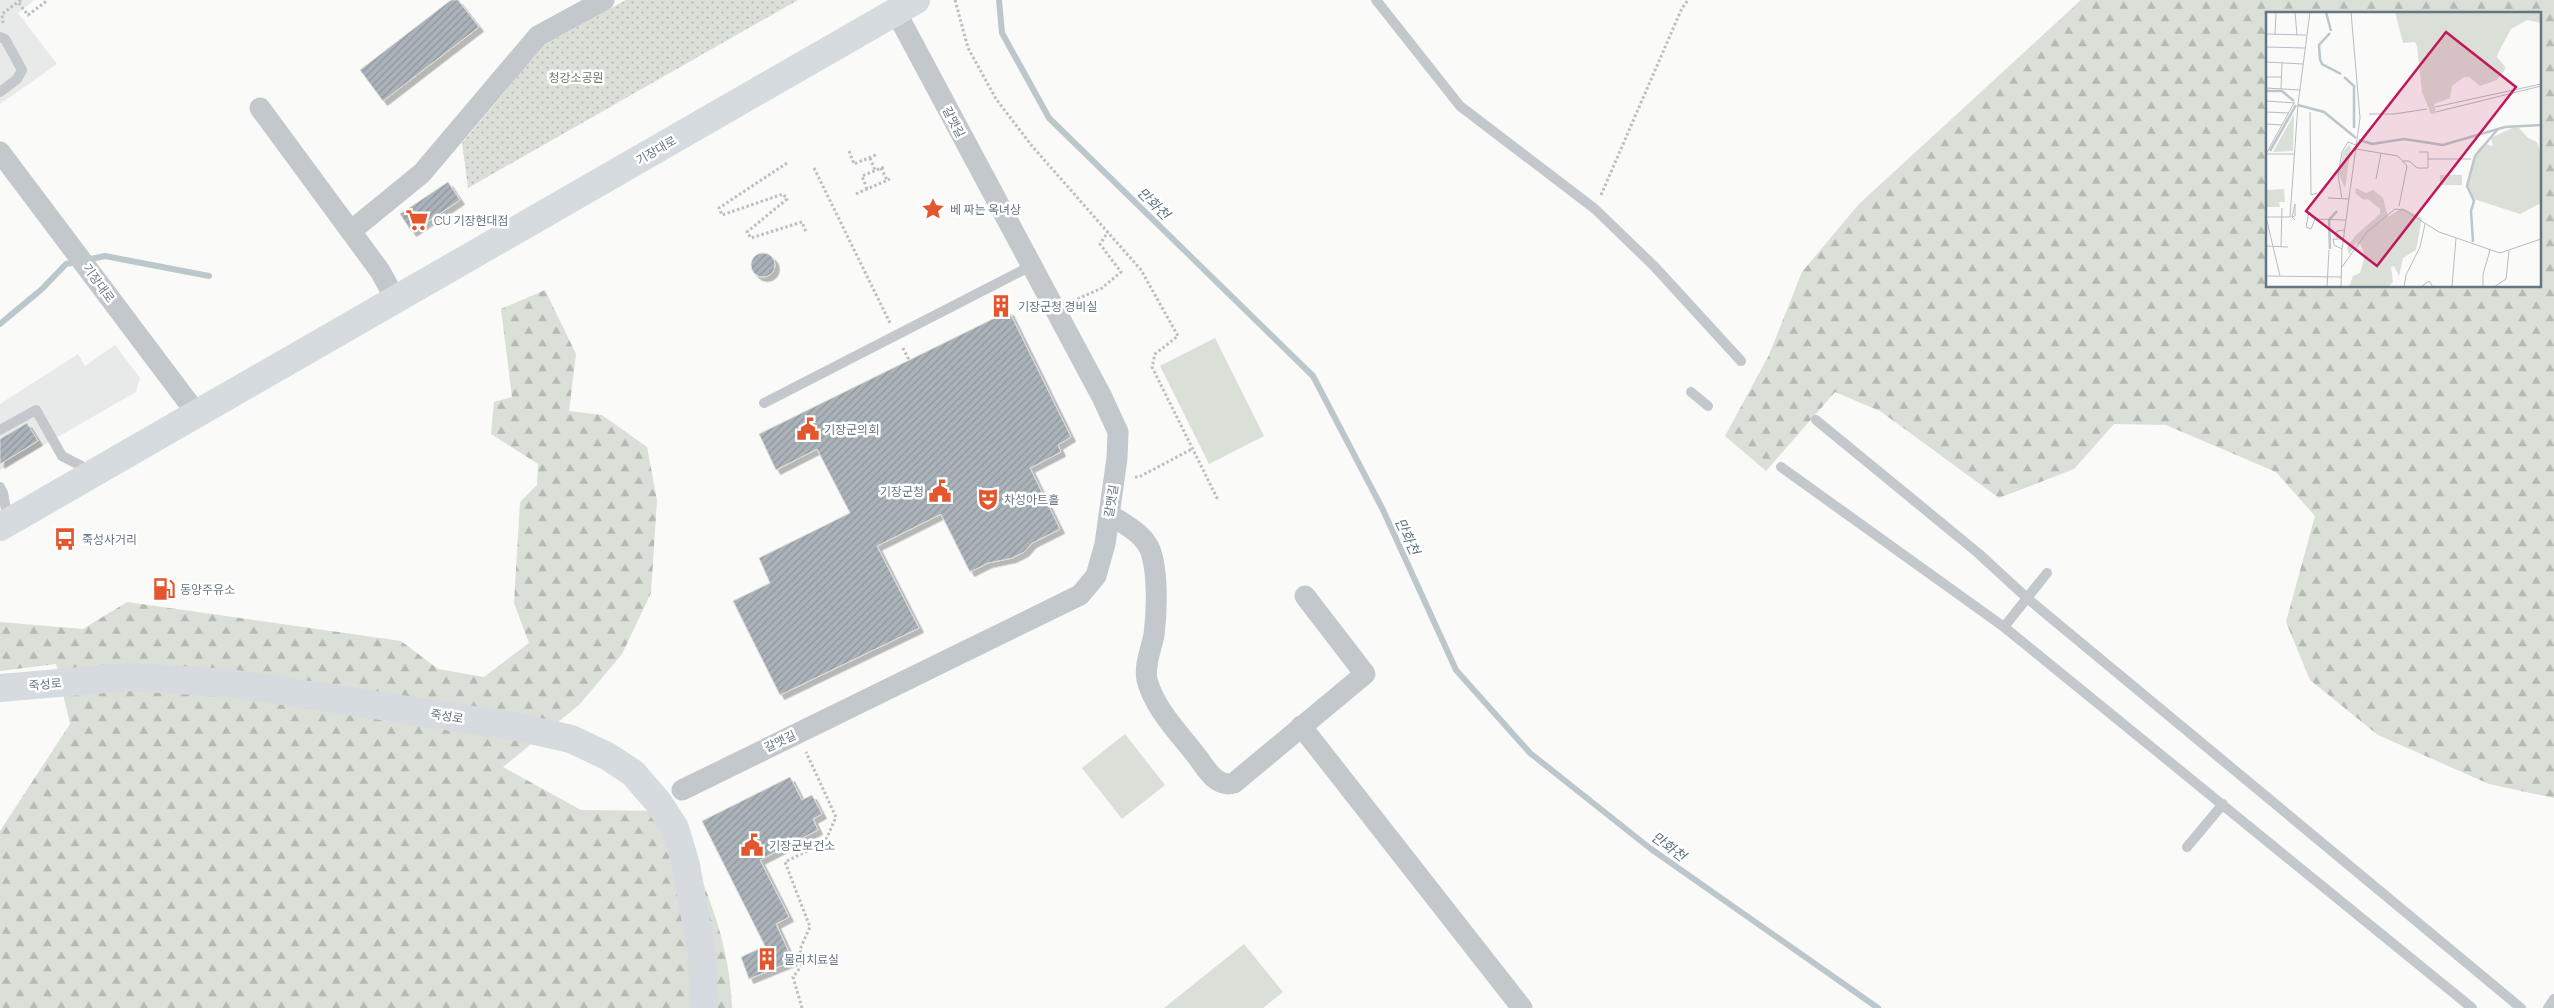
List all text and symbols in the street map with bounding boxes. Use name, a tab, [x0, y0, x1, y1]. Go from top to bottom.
inset map	[2266, 12, 2542, 288]
park label: 청강소공원	[548, 69, 604, 86]
street label: 갈맷길	[939, 103, 969, 141]
street label: 기장대로	[633, 132, 679, 168]
water label: 만화천	[1134, 183, 1175, 224]
place icon: 베 짜는 옥녀상	[920, 196, 946, 222]
place label: 베 짜는 옥녀상	[950, 201, 1021, 218]
supermarket icon: CU 기장현대점	[404, 207, 430, 233]
place label: CU 기장현대점	[434, 212, 509, 229]
street label: 기장대로	[79, 260, 119, 306]
building icon: 기장군청 경비실	[988, 293, 1014, 319]
place label: 기장군청 경비실	[1018, 298, 1098, 315]
public building icon: 기장군의회	[795, 416, 821, 442]
place label: 기장군의회	[824, 421, 879, 438]
public building icon: 기장군청	[927, 478, 953, 504]
place label: 기장군청	[880, 483, 924, 500]
street label: 갈맷길	[1100, 483, 1122, 519]
theatre icon: 차성아트홀	[975, 486, 1001, 512]
place label: 차성아트홀	[1004, 491, 1059, 508]
water label: 만화천	[1391, 514, 1425, 559]
bus stop icon: 죽성사거리	[52, 526, 78, 552]
place label: 죽성사거리	[82, 531, 137, 548]
fuel station icon: 동양주유소	[151, 576, 177, 602]
place label: 동양주유소	[180, 581, 235, 598]
street label: 죽성로	[28, 674, 62, 694]
street label: 죽성로	[429, 705, 465, 727]
street label: 갈맷길	[761, 726, 799, 756]
water label: 만화천	[1648, 827, 1691, 866]
public building icon: 기장군보건소	[739, 832, 765, 858]
place label: 기장군보건소	[769, 837, 835, 854]
building icon: 물리치료실	[754, 946, 780, 972]
place label: 물리치료실	[784, 951, 839, 968]

